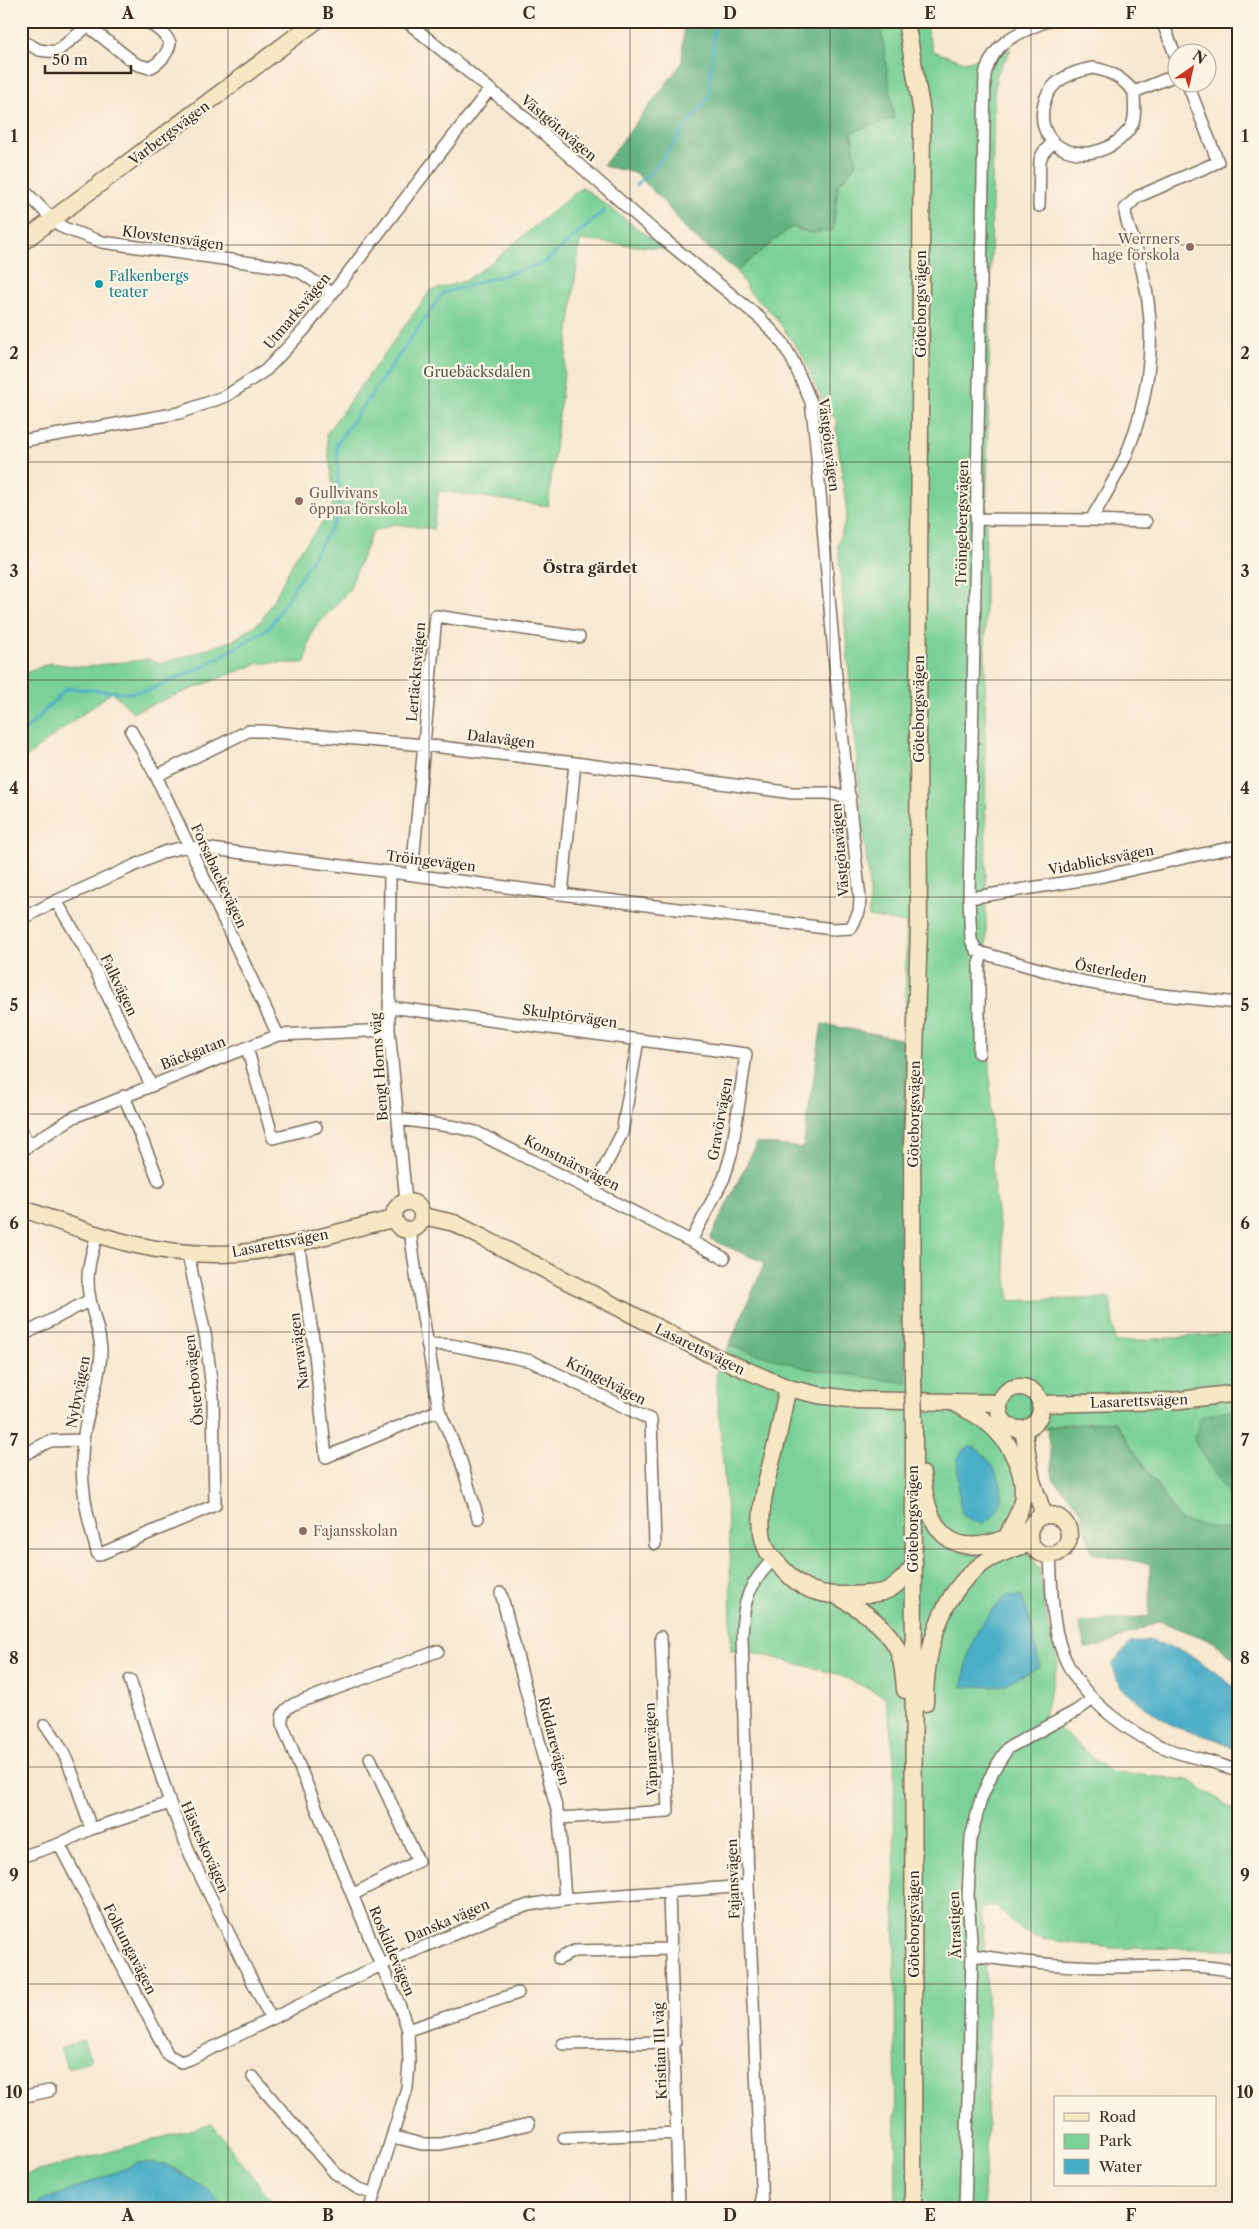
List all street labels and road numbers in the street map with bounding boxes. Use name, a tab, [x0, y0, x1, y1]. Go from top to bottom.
street label: Västgötavägen	[516, 90, 601, 165]
street label: Varbergsvägen	[124, 97, 213, 170]
street label: Klovstensvägen	[121, 222, 225, 254]
street label: Göteborgsvägen	[912, 250, 930, 358]
street label: Utmarksvägen	[260, 269, 334, 353]
street label: Västgötavägen	[814, 396, 844, 493]
street label: Tröingebergsvägen	[952, 460, 972, 586]
street label: Lertäcktsvägen	[403, 621, 429, 723]
street label: Göteborgsvägen	[910, 655, 928, 763]
street label: Dalavägen	[466, 726, 536, 752]
street label: Västgötavägen	[827, 802, 853, 899]
street label: Forsabackevägen	[187, 821, 251, 931]
street label: Vidablicksvägen	[1046, 841, 1155, 879]
street label: Tröingevägen	[385, 847, 477, 875]
street label: Falkvägen	[96, 951, 142, 1019]
street label: Österleden	[1073, 955, 1149, 987]
street label: Skulptörvägen	[521, 1000, 619, 1032]
street label: Bengt Horns väg	[366, 1012, 392, 1122]
street label: Bäckgatan	[158, 1032, 228, 1074]
street label: Göteborgsvägen	[904, 1060, 924, 1168]
street label: Gravörvägen	[704, 1076, 736, 1162]
street label: Konstnärsvägen	[521, 1131, 623, 1195]
street label: Lasarettsvägen	[230, 1225, 330, 1261]
street label: Narvavägen	[285, 1311, 313, 1390]
street label: Lasarettsvägen	[652, 1319, 748, 1379]
street label: Österbovägen	[180, 1333, 208, 1426]
street label: Kringelvägen	[563, 1353, 649, 1409]
street label: Nybyvägen	[62, 1354, 94, 1430]
street label: Lasarettsvägen	[1090, 1390, 1189, 1412]
street label: Göteborgsvägen	[904, 1465, 922, 1573]
street label: Riddarevägen	[534, 1695, 574, 1787]
street label: Väpnarevägen	[640, 1702, 662, 1797]
street label: Hästeskovägen	[177, 1798, 233, 1896]
street label: Fajansvägen	[723, 1838, 743, 1920]
street label: Göteborgsvägen	[905, 1870, 923, 1978]
street label: Ätrastigen	[945, 1891, 965, 1960]
street label: Danska vägen	[402, 1895, 492, 1947]
street label: Folkungavägen	[99, 1901, 161, 1998]
street label: Roskildevägen	[365, 1903, 419, 1999]
street label: Kristian III väg	[649, 2002, 671, 2100]

